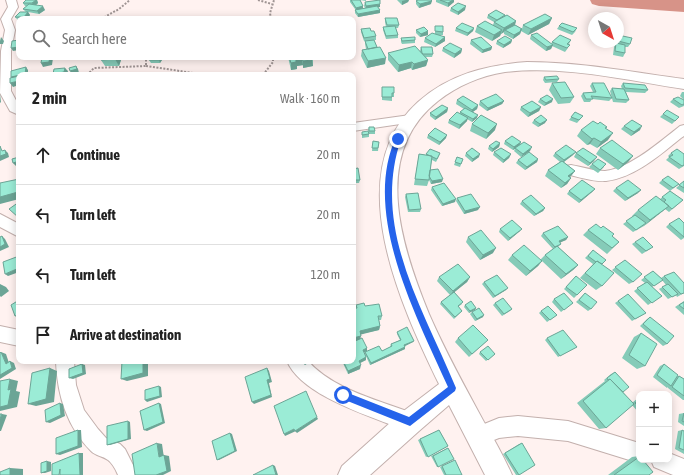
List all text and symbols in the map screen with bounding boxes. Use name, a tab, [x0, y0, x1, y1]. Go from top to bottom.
north arrow	[588, 12, 624, 48]
search box	[16, 16, 356, 60]
icon: search	[30, 27, 52, 49]
text: Search here	[62, 30, 127, 47]
text: 2 min	[32, 88, 67, 108]
text: Walk · 160 m	[280, 91, 340, 106]
route end	[389, 130, 407, 148]
icon: ahead	[32, 144, 54, 166]
text: Continue	[70, 146, 120, 163]
text: 20 m	[317, 147, 340, 162]
icon: left	[32, 204, 54, 226]
text: Turn left	[70, 206, 116, 223]
text: 20 m	[317, 207, 340, 222]
icon: left	[32, 264, 54, 286]
text: Turn left	[70, 266, 116, 283]
text: 120 m	[311, 267, 340, 282]
icon: arrive	[32, 324, 54, 346]
text: Arrive at destination	[70, 326, 181, 343]
route start	[334, 386, 352, 404]
map controls	[636, 391, 672, 463]
button: +	[636, 391, 672, 427]
button: −	[636, 427, 672, 463]

